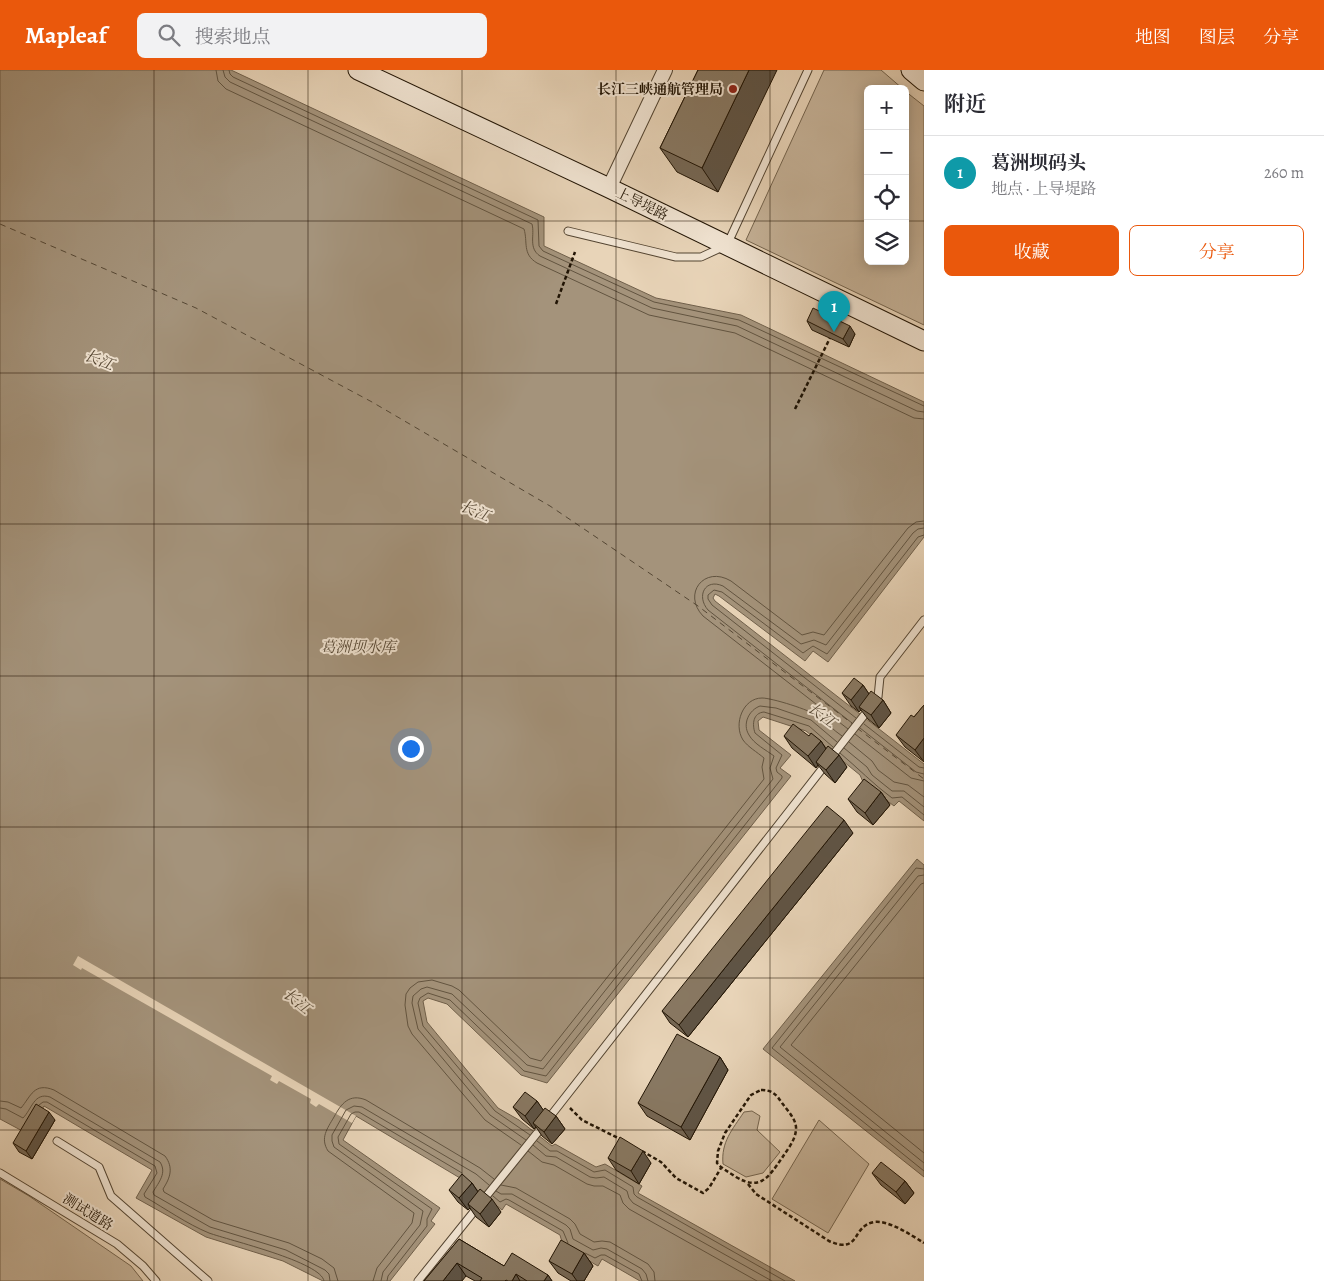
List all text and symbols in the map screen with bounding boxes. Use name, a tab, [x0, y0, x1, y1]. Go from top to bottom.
search box	[137, 13, 487, 58]
text: Mapleaf	[25, 19, 107, 51]
icon: search	[155, 21, 183, 49]
text: 搜索地点	[195, 24, 271, 50]
text: 地图	[1135, 25, 1171, 49]
text: 图层	[1199, 25, 1235, 49]
text: 分享	[1263, 25, 1299, 49]
place label: 长江三峡通航管理局	[597, 80, 723, 99]
marker: 长江三峡通航管理局	[727, 83, 739, 95]
map controls	[864, 85, 909, 265]
button: +	[864, 85, 909, 130]
text: 附近	[944, 90, 986, 118]
button: −	[864, 130, 909, 175]
text: 葛洲坝码头	[991, 150, 1086, 176]
text: 1	[957, 162, 963, 184]
text: 260 m	[1264, 162, 1304, 184]
button: locate	[864, 175, 909, 220]
text: 地点 · 上导堤路	[991, 178, 1097, 200]
street label: 上导堤路	[613, 183, 671, 225]
button: layers	[864, 220, 909, 265]
button: 收藏	[944, 225, 1119, 276]
button: 分享	[1129, 225, 1304, 276]
pin: 1	[818, 291, 850, 332]
water label: 长江	[81, 345, 118, 375]
water label: 长江	[457, 496, 495, 527]
water label: 葛洲坝水库	[320, 637, 398, 657]
water label: 长江	[804, 698, 842, 733]
your location	[398, 736, 424, 762]
water label: 长江	[279, 984, 316, 1019]
street label: 测试道路	[59, 1189, 117, 1235]

